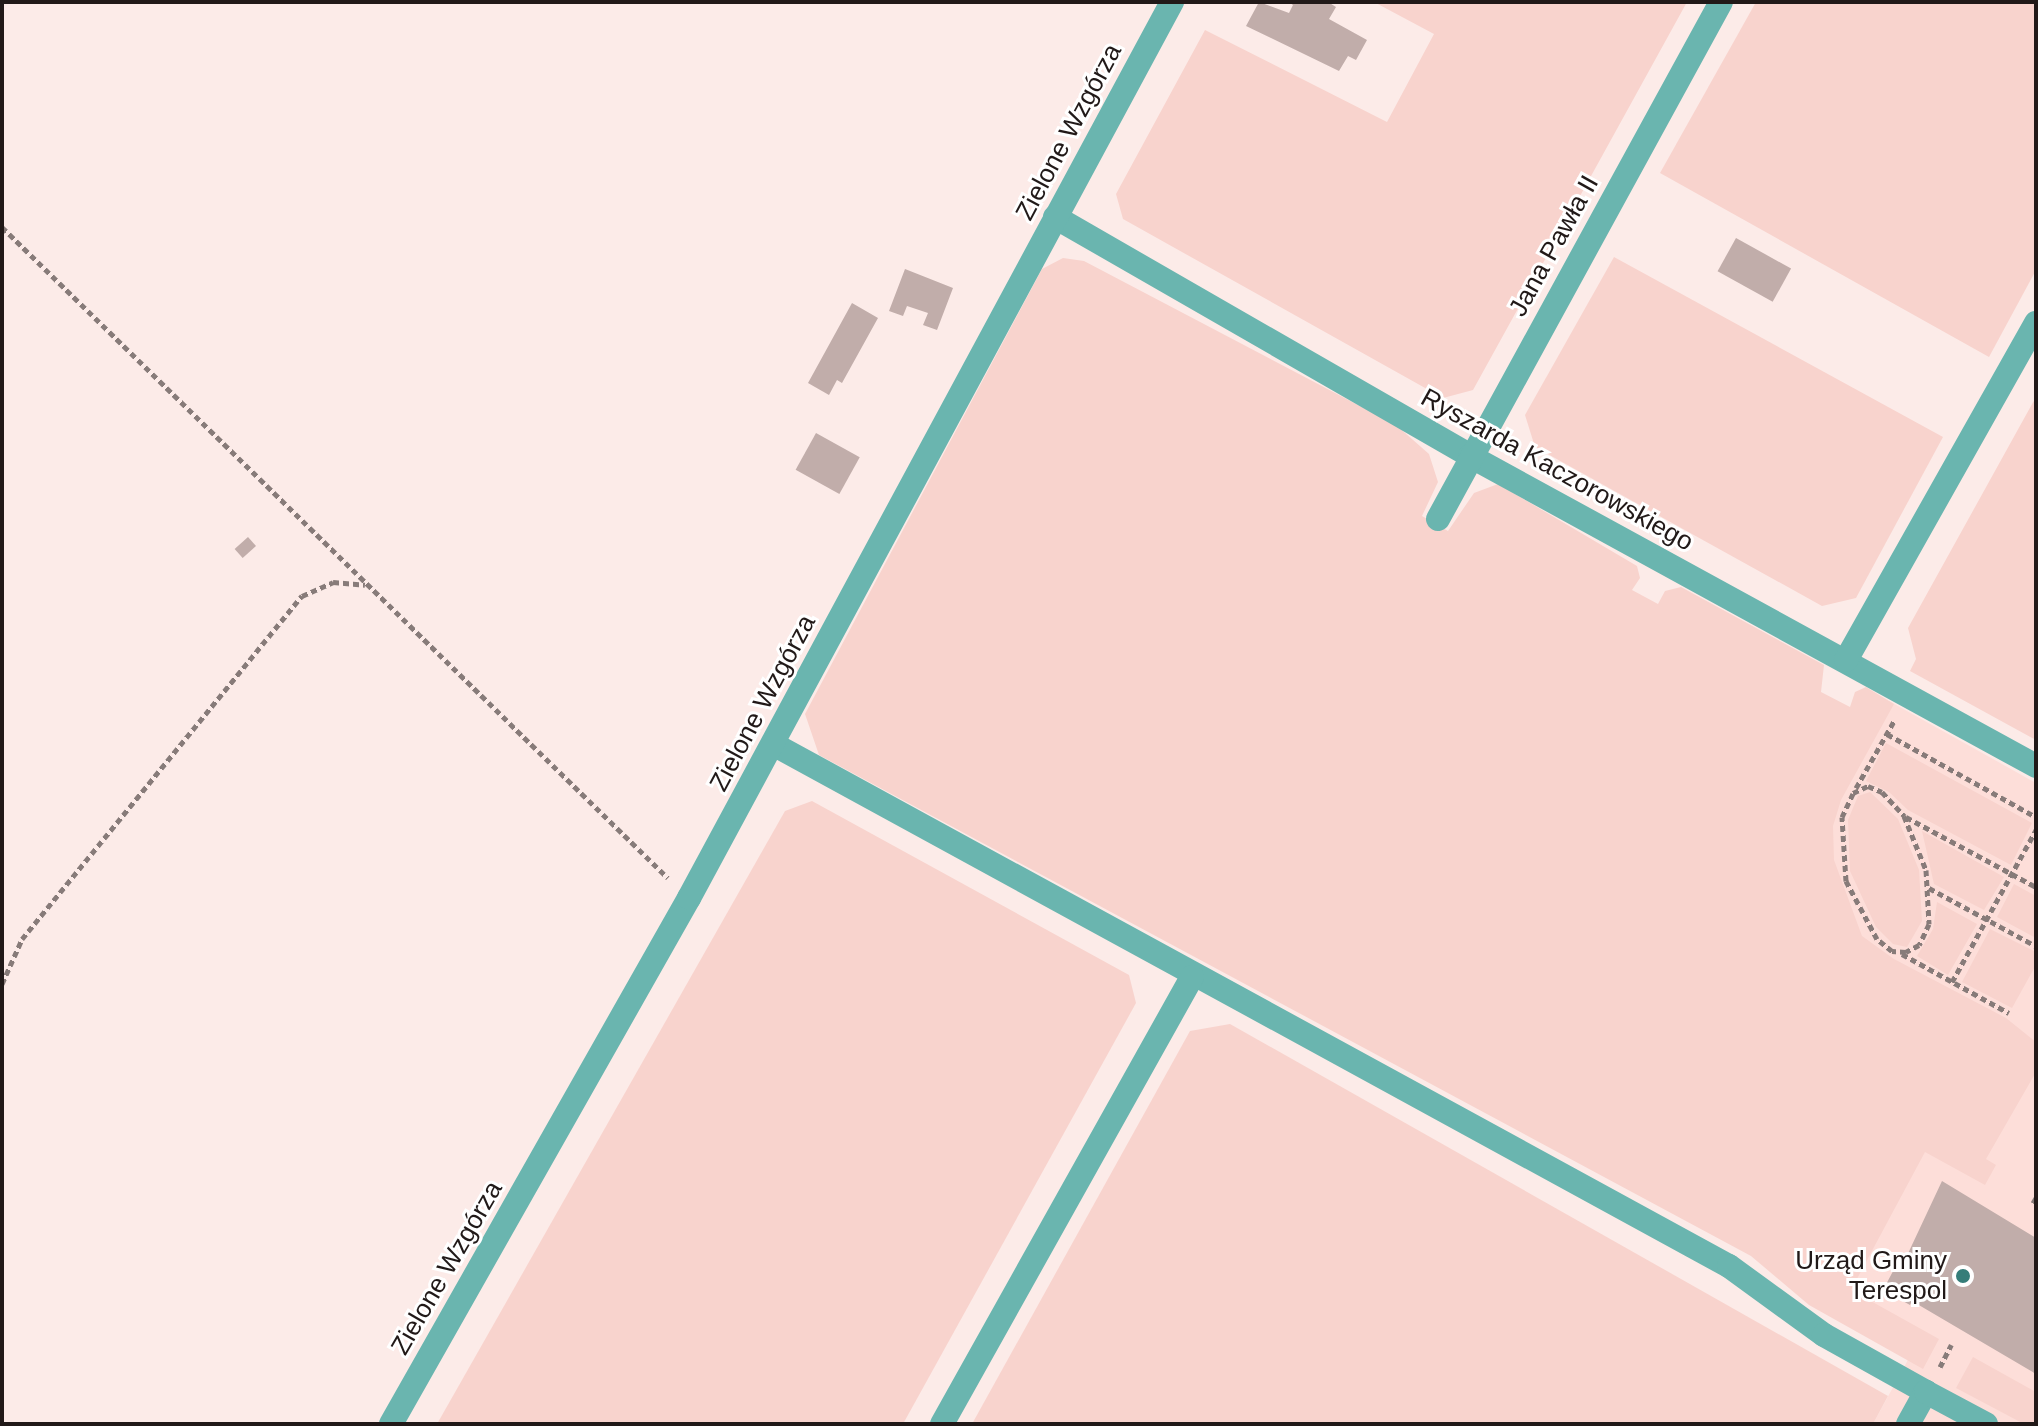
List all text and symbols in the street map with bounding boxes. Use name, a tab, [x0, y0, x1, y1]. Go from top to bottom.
street label: Zielone Wzgórza	[1009, 39, 1129, 225]
street label: Jana Pawła II	[1503, 170, 1605, 322]
street label: Ryszarda Kaczorowskiego	[1415, 382, 1699, 558]
street label: Zielone Wzgórza	[703, 610, 823, 796]
street label: Zielone Wzgórza	[385, 1176, 509, 1360]
place label: Urząd Gminy Terespol	[1795, 1245, 1947, 1306]
marker: Urząd Gminy Terespol	[1954, 1267, 1972, 1285]

